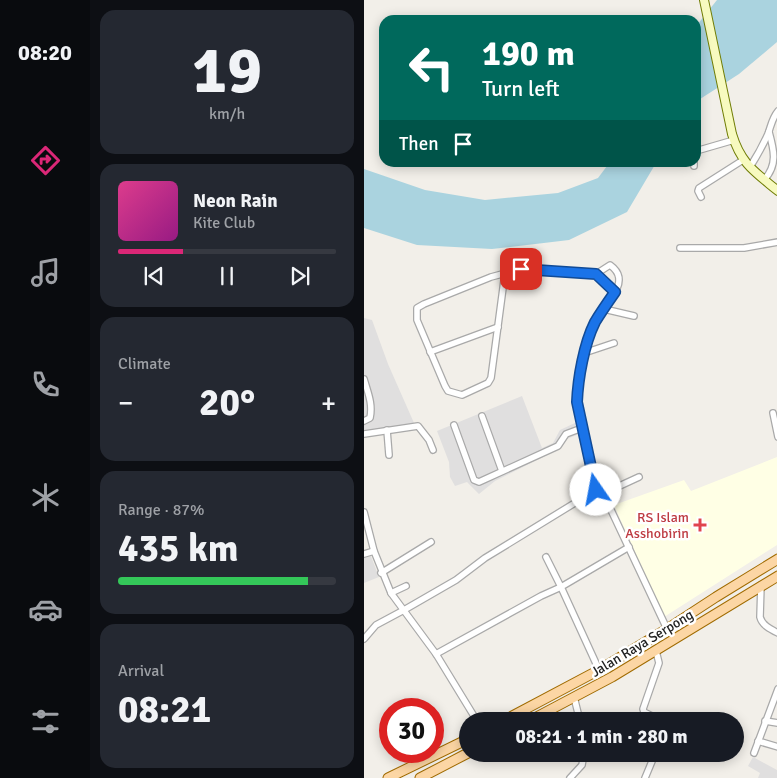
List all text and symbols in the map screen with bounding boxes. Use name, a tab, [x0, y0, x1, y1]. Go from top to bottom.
text: 19	[192, 31, 262, 111]
text: 190 m	[482, 32, 575, 75]
icon: left	[399, 35, 464, 100]
text: 08:20	[18, 39, 72, 66]
text: Turn left	[482, 75, 560, 102]
text: km/h	[209, 104, 245, 124]
icon: arrive	[449, 130, 477, 158]
text: Then	[399, 132, 439, 156]
icon: directions	[28, 143, 63, 178]
text: Neon Rain	[193, 189, 278, 213]
text: Kite Club	[193, 213, 255, 233]
pin	[500, 248, 542, 290]
icon: music	[28, 255, 63, 290]
icon: arrive	[507, 255, 535, 283]
icon: previous	[140, 262, 168, 290]
icon: pause	[213, 262, 241, 290]
icon: next	[286, 262, 314, 290]
text: Climate	[118, 354, 171, 374]
icon: phone	[28, 367, 63, 402]
text: 20°	[199, 379, 255, 426]
text: −	[118, 386, 133, 420]
text: +	[321, 386, 336, 420]
position arrow	[569, 463, 621, 515]
icon: climate	[28, 480, 63, 515]
text: Range · 87%	[118, 500, 204, 520]
place label: RS Islam Asshobirin	[625, 509, 689, 542]
marker: RS Islam Asshobirin	[693, 518, 707, 532]
text: 435 km	[118, 525, 239, 572]
icon: car	[28, 592, 63, 627]
street label: Jalan Raya Serpong	[588, 606, 697, 681]
text: Arrival	[118, 661, 164, 681]
text: 08:21	[118, 686, 211, 733]
speed limit sign: 30	[379, 698, 444, 763]
icon: filters	[28, 704, 63, 739]
text: 08:21 · 1 min · 280 m	[515, 725, 688, 749]

